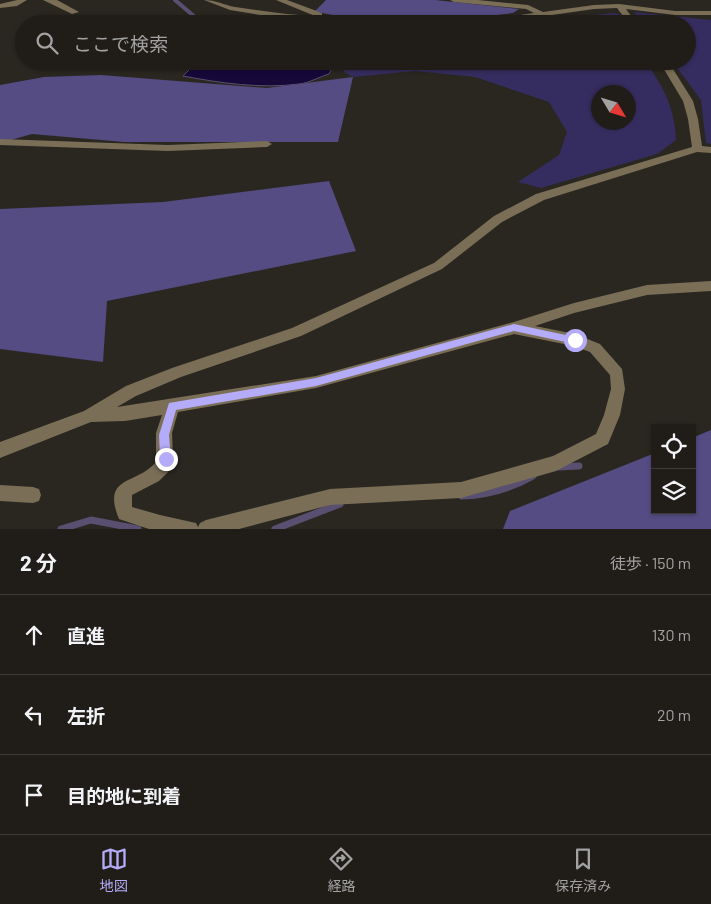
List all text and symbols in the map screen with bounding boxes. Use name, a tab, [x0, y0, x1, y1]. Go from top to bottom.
search box	[15, 15, 696, 70]
icon: search	[33, 29, 61, 57]
text: ここで検索	[73, 32, 168, 55]
north arrow	[591, 85, 636, 130]
route start	[564, 329, 587, 352]
map controls	[651, 424, 696, 514]
button: locate	[651, 424, 696, 469]
route end	[155, 448, 178, 471]
button: layers	[651, 469, 696, 514]
text: 2 分	[20, 550, 57, 575]
text: 徒歩 · 150 m	[610, 553, 691, 572]
icon: ahead	[20, 621, 48, 649]
text: 直進	[67, 624, 105, 647]
text: 130 m	[652, 625, 691, 644]
icon: left	[20, 701, 48, 729]
text: 左折	[67, 704, 105, 727]
text: 20 m	[657, 705, 691, 724]
icon: arrive	[20, 781, 48, 809]
text: 目的地に到着	[67, 784, 181, 807]
tab: 地図	[100, 845, 128, 895]
tab: 経路	[327, 845, 355, 895]
tab: 保存済み	[555, 845, 611, 895]

